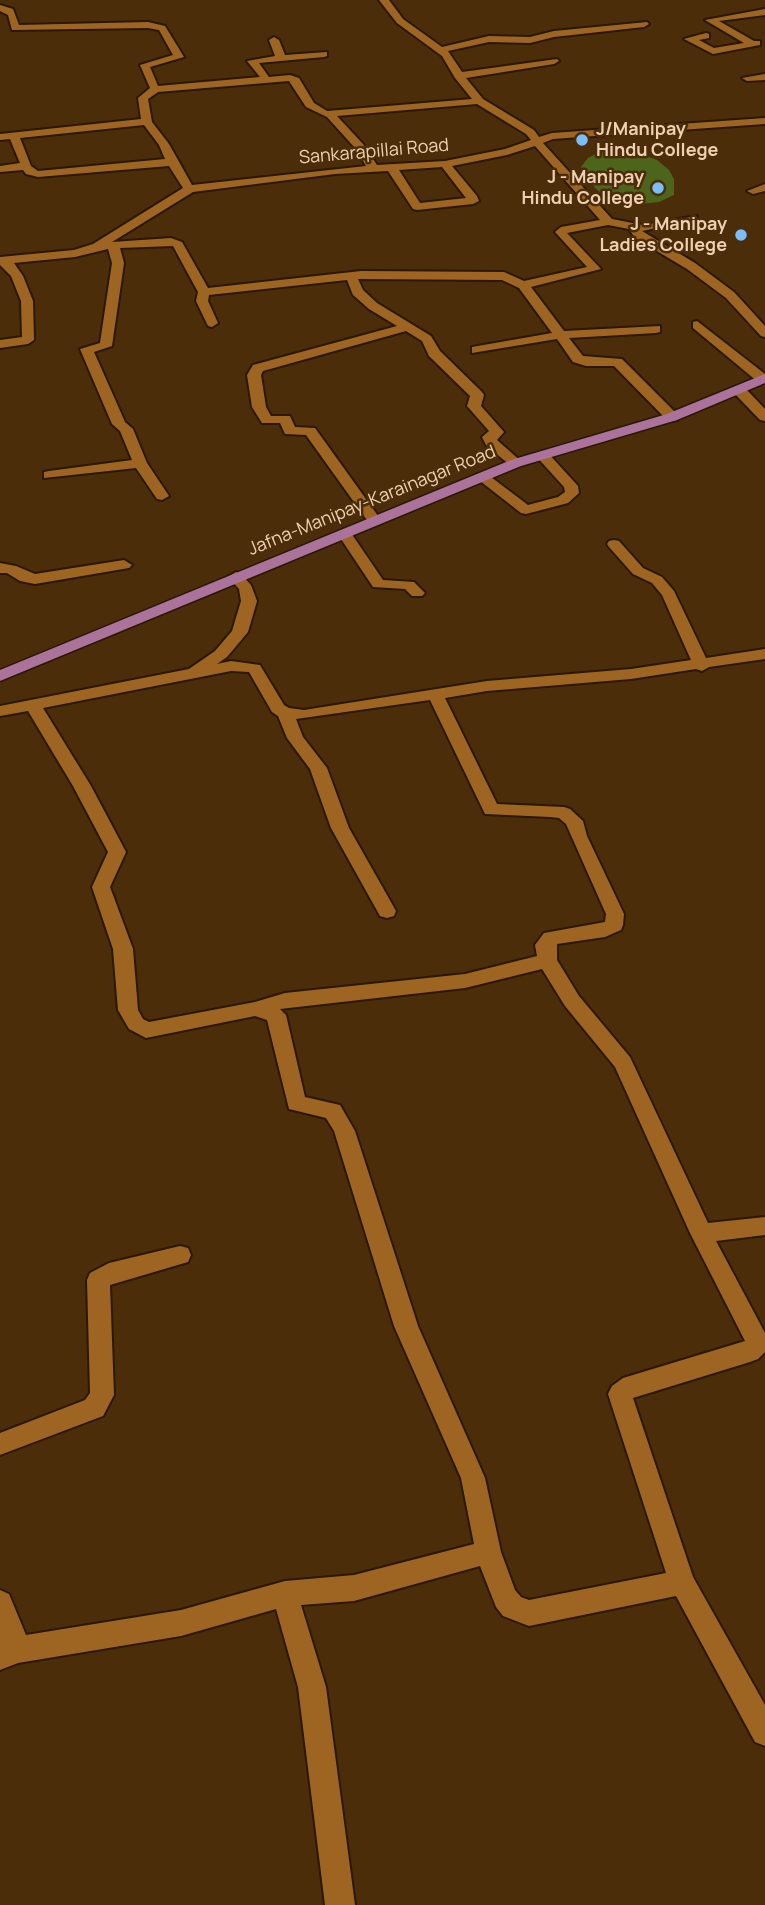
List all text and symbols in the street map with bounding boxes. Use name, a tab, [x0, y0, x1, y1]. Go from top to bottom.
place label: J/Manipay Hindu College	[596, 119, 718, 162]
marker: J/Manipay Hindu College	[574, 132, 590, 148]
street label: Sankarapillai Road	[298, 135, 450, 169]
place label: J - Manipay Hindu College	[522, 167, 644, 210]
marker: J - Manipay Hindu College	[650, 180, 666, 196]
place label: J - Manipay Ladies College	[599, 214, 727, 256]
marker: J - Manipay Ladies College	[733, 227, 749, 243]
street label: Jafna-Manipay-Karainagar Road	[245, 441, 499, 561]

